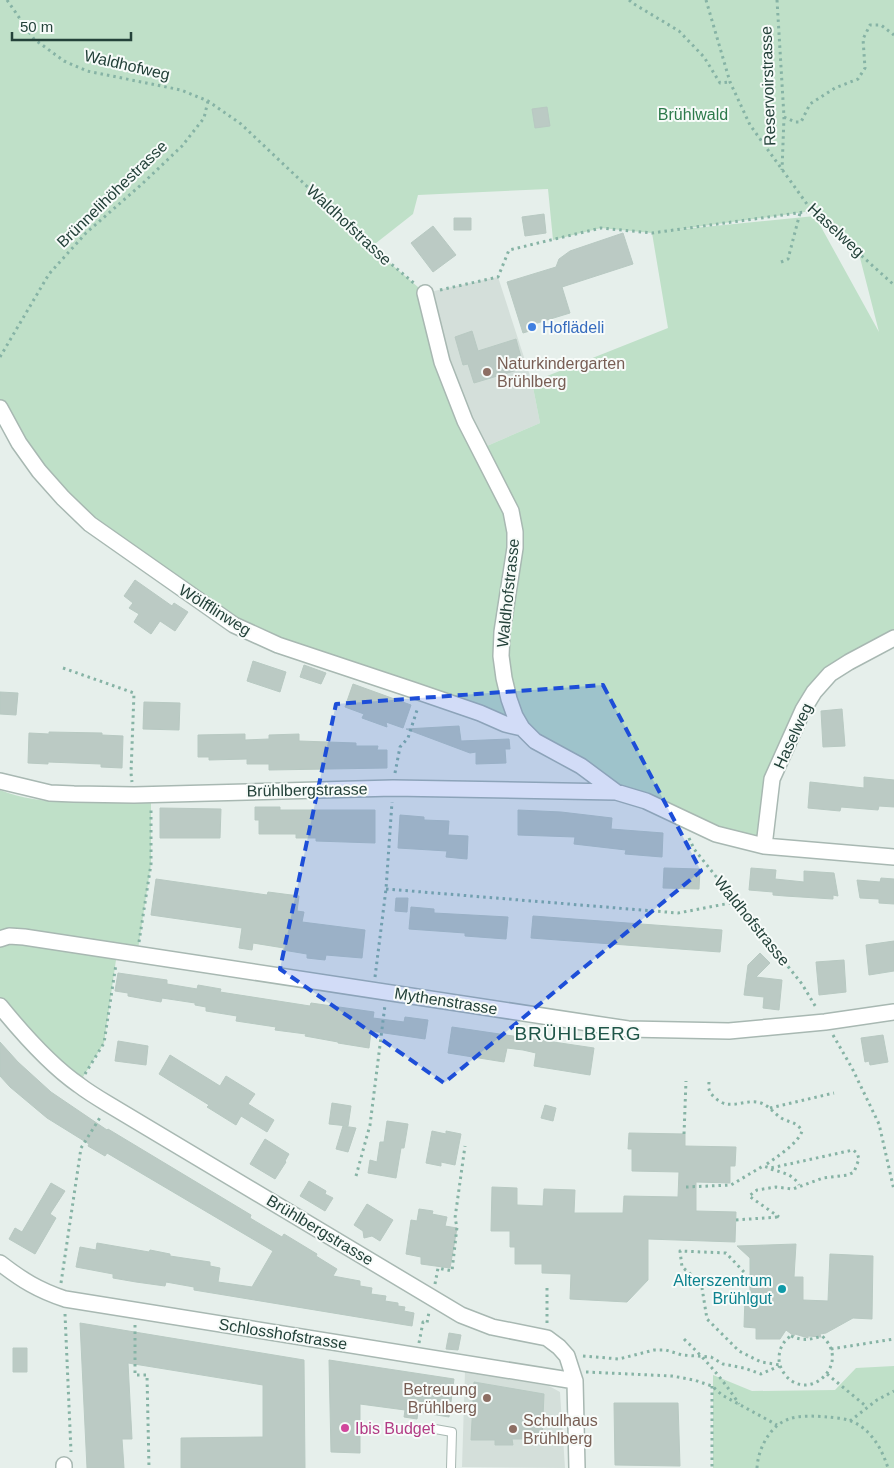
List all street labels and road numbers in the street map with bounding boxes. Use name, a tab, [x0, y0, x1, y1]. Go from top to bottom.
street label: Reservoirstrasse	[757, 26, 779, 146]
street label: Waldhofweg	[82, 47, 172, 83]
street label: Brünnelihöhestrasse	[54, 137, 170, 251]
street label: Waldhofstrasse	[303, 181, 395, 269]
street label: Haselweg	[805, 200, 867, 260]
street label: Waldhofstrasse	[494, 537, 522, 648]
street label: Wölfflinweg	[176, 581, 254, 639]
street label: Haselweg	[770, 701, 816, 771]
street label: Brühlbergstrasse	[246, 780, 368, 800]
street label: Waldhofstrasse	[711, 873, 793, 969]
street label: Mythenstrasse	[393, 984, 499, 1018]
street label: Brühlbergstrasse	[264, 1192, 376, 1268]
street label: Schlosshofstrasse	[218, 1315, 349, 1353]

